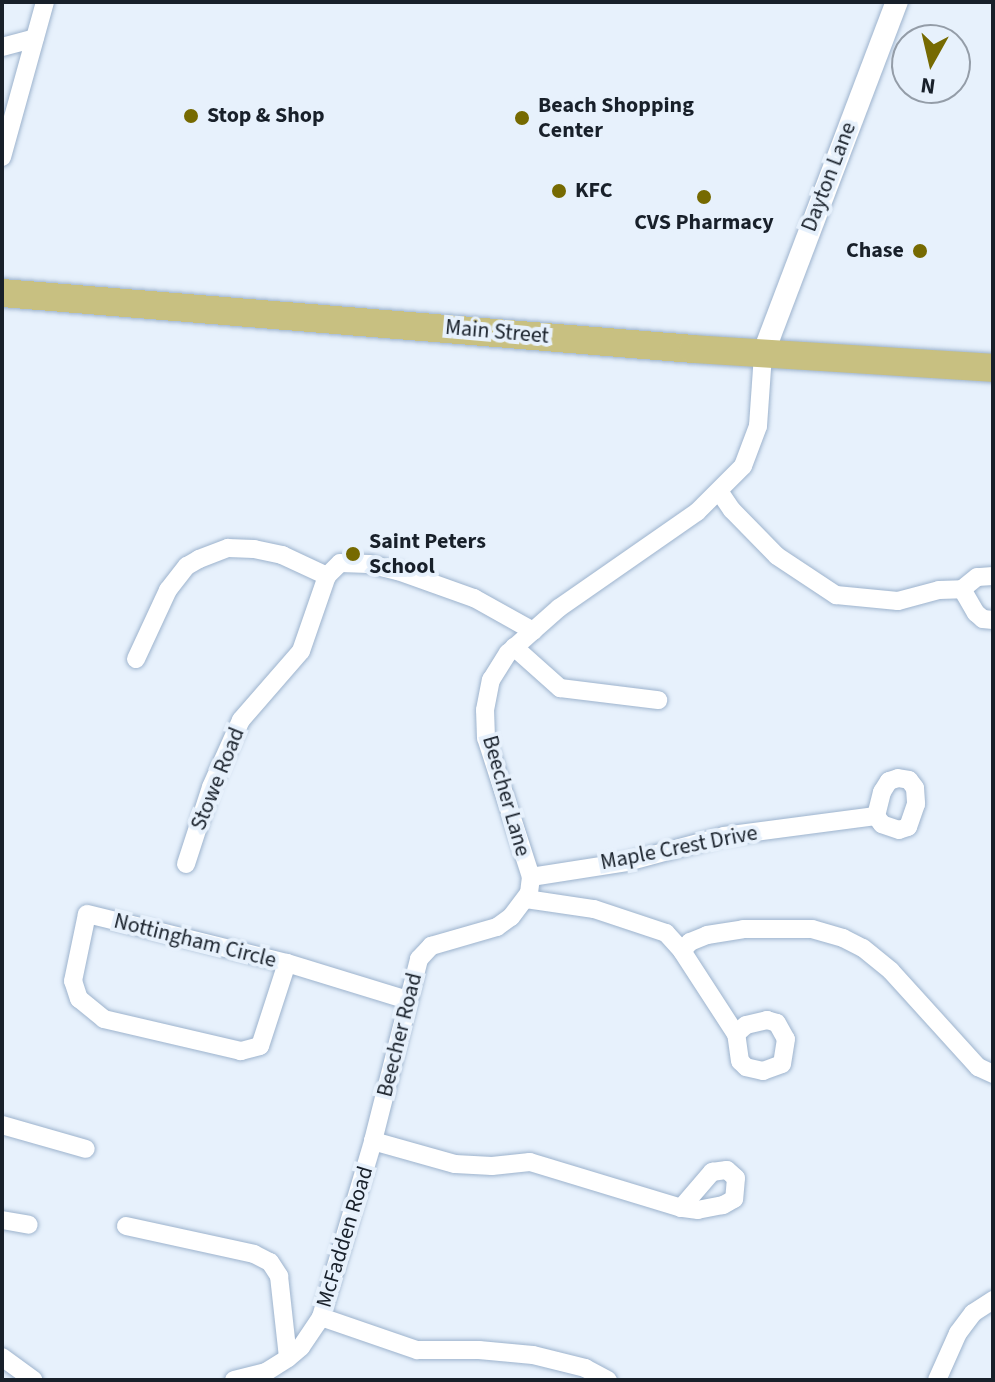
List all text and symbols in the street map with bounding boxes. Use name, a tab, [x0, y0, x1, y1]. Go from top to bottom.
north arrow	[891, 24, 971, 104]
text: N	[918, 69, 937, 103]
place label: Beach Shopping Center	[538, 92, 694, 144]
place label: Stop & Shop	[207, 103, 325, 129]
marker: Stop & Shop	[182, 107, 200, 125]
marker: Beach Shopping Center	[513, 109, 531, 127]
street label: Dayton Lane	[796, 119, 862, 235]
place label: KFC	[575, 178, 613, 204]
marker: KFC	[550, 182, 568, 200]
marker: CVS Pharmacy	[695, 188, 713, 206]
place label: CVS Pharmacy	[634, 210, 774, 236]
place label: Chase	[846, 238, 904, 264]
marker: Chase	[911, 242, 929, 260]
street label: Main Street	[444, 314, 550, 350]
place label: Saint Peters School	[369, 528, 486, 580]
marker: Saint Peters School	[344, 545, 362, 563]
street label: Stowe Road	[185, 724, 251, 834]
street label: Beecher Lane	[476, 733, 536, 859]
street label: Maple Crest Drive	[598, 820, 760, 876]
street label: Nottingham Circle	[111, 908, 279, 974]
street label: Beecher Road	[372, 970, 428, 1100]
street label: McFadden Road	[311, 1163, 379, 1311]

